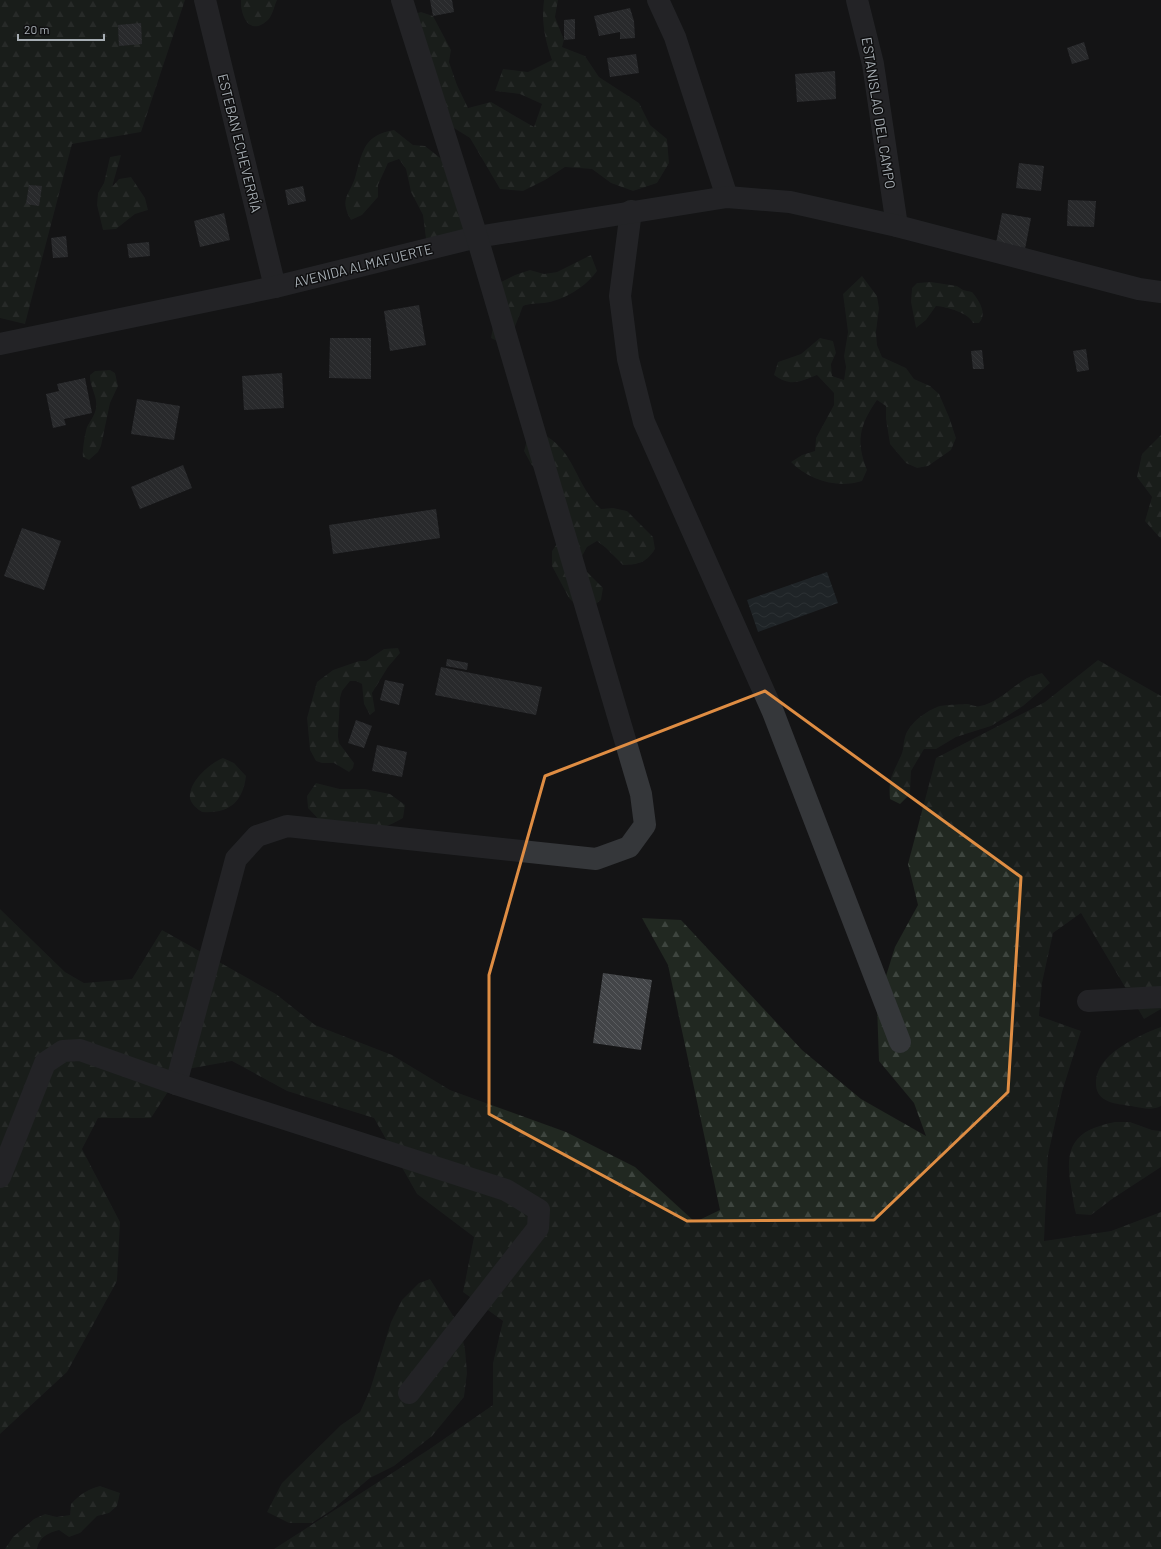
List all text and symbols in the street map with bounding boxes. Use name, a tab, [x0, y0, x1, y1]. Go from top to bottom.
scale bar	[18, 16, 104, 42]
text: 20 m	[24, 22, 50, 36]
street label: ESTANISLAO DEL CAMPO	[859, 36, 899, 190]
street label: ESTEBAN ECHEVERRÍA	[215, 72, 266, 215]
street label: AVENIDA ALMAFUERTE	[292, 240, 434, 290]

